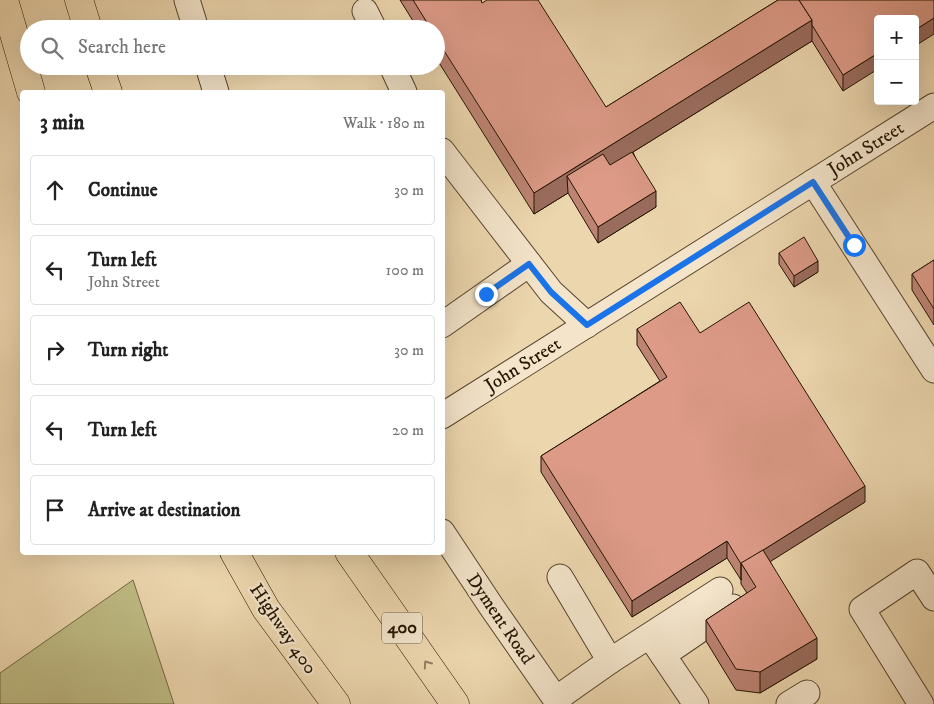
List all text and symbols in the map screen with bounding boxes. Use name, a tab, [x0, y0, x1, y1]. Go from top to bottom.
map controls	[874, 15, 919, 105]
button: +	[874, 15, 919, 60]
search box	[20, 20, 445, 75]
icon: search	[38, 34, 66, 62]
text: Search here	[78, 36, 166, 59]
button: −	[874, 60, 919, 105]
text: 3 min	[40, 110, 85, 136]
text: Walk · 180 m	[343, 113, 425, 133]
street label: John Street	[822, 117, 908, 182]
icon: ahead	[41, 176, 69, 204]
text: Continue	[88, 179, 158, 202]
text: 30 m	[394, 180, 424, 200]
route start	[843, 234, 866, 257]
text: Turn left	[88, 249, 157, 272]
icon: left	[41, 256, 69, 284]
text: 100 m	[386, 260, 424, 280]
text: John Street	[88, 272, 160, 292]
route end	[475, 283, 498, 306]
street label: John Street	[479, 333, 565, 398]
icon: right	[41, 336, 69, 364]
text: Turn right	[88, 339, 168, 362]
text: 30 m	[394, 340, 424, 360]
icon: left	[41, 416, 69, 444]
text: Turn left	[88, 419, 157, 442]
text: 20 m	[392, 420, 424, 440]
icon: arrive	[41, 496, 69, 524]
text: Arrive at destination	[88, 499, 240, 522]
street label: Dyment Road	[461, 569, 539, 669]
street label: Highway 400	[244, 579, 322, 679]
road number: 400	[382, 612, 422, 644]
one-way arrow	[424, 660, 433, 670]

